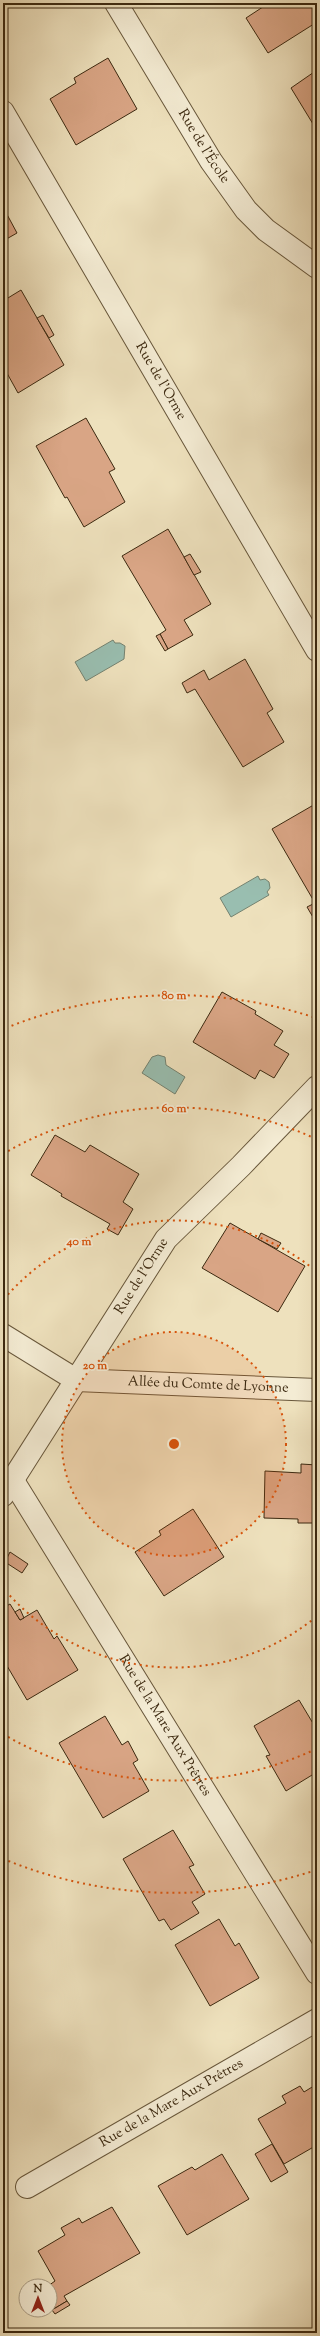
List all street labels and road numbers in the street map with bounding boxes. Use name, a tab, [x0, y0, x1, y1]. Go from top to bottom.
street label: Rue de l'École	[172, 106, 234, 188]
street label: Rue de l'Orme	[130, 339, 191, 424]
street label: Rue de l'Orme	[110, 1234, 174, 1319]
street label: Allée du Comte de Lyonne	[127, 1372, 289, 1399]
street label: Rue de la Mare Aux Prêtres	[113, 1651, 216, 1800]
street label: Rue de la Mare Aux Prêtres	[96, 2054, 247, 2153]

